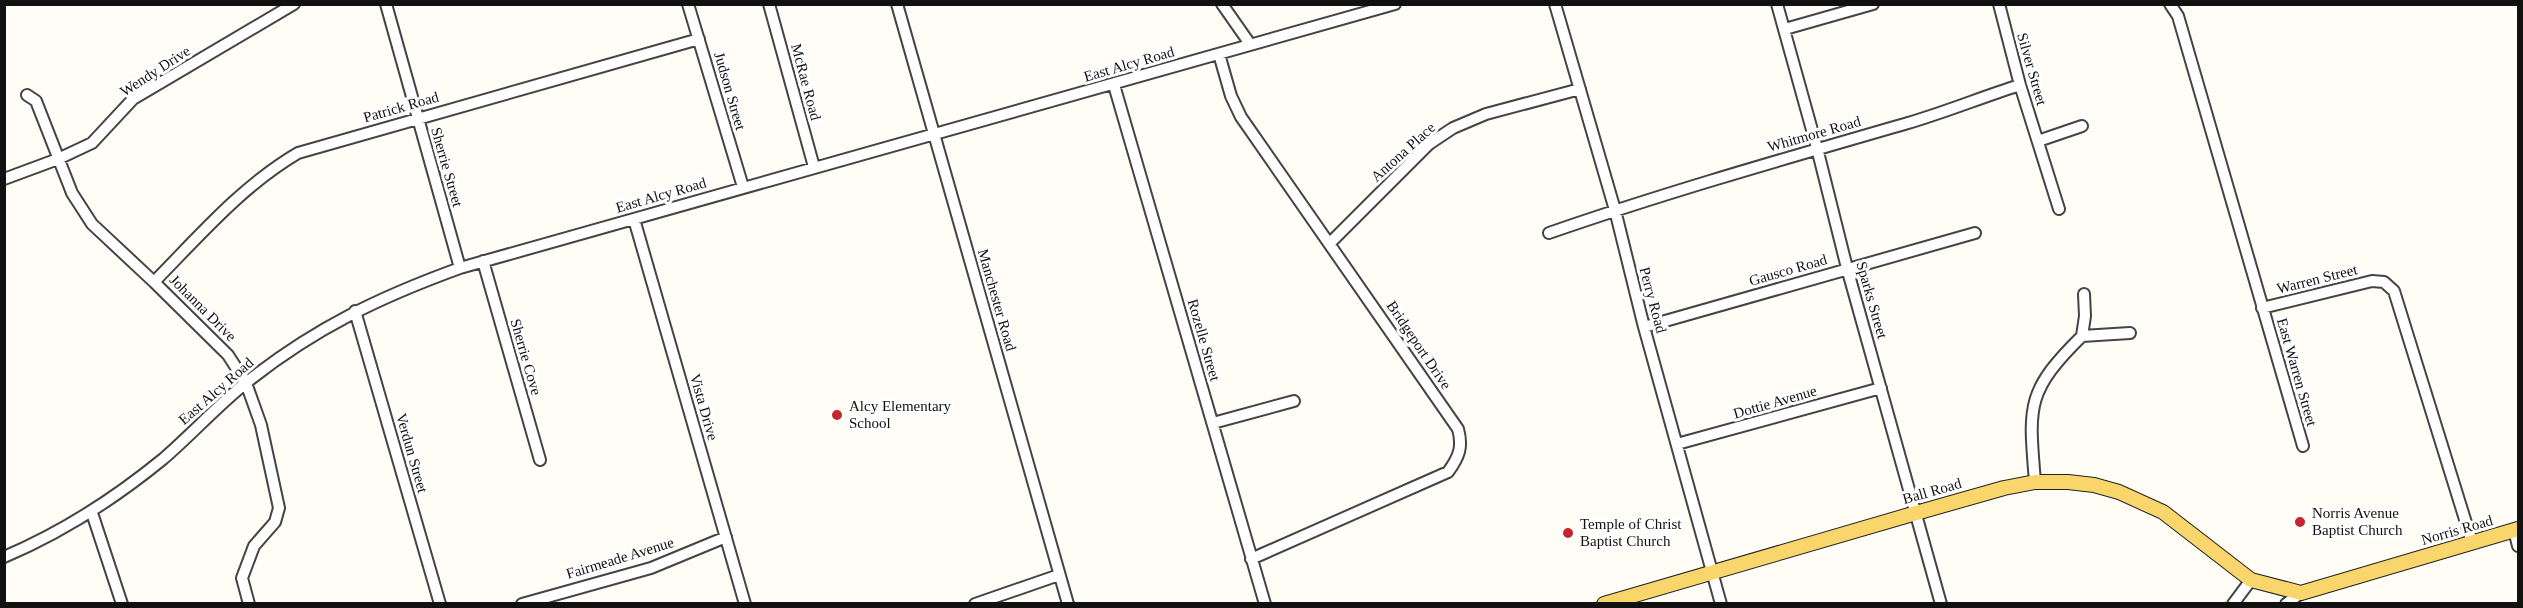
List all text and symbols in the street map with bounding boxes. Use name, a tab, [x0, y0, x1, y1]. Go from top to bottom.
street label: Silver Street	[2014, 31, 2050, 108]
street label: Wendy Drive	[117, 42, 193, 100]
street label: McRae Road	[788, 42, 824, 123]
street label: East Alcy Road	[1082, 43, 1177, 85]
street label: Judson Street	[711, 50, 749, 133]
street label: Patrick Road	[361, 88, 441, 125]
street label: Whitmore Road	[1766, 113, 1863, 155]
street label: Antona Place	[1368, 119, 1438, 185]
street label: Sherrie Street	[428, 125, 466, 209]
street label: East Alcy Road	[614, 174, 709, 216]
street label: Manchester Road	[975, 247, 1019, 353]
street label: Gausco Road	[1747, 251, 1829, 289]
street label: Sparks Street	[1853, 260, 1891, 341]
street label: Warren Street	[2275, 261, 2360, 297]
street label: Perry Road	[1636, 265, 1670, 335]
street label: Johanna Drive	[167, 272, 240, 345]
street label: Rozelle Street	[1185, 297, 1224, 384]
street label: Bridgeport Drive	[1384, 298, 1455, 392]
street label: East Warren Street	[2274, 316, 2320, 429]
street label: Sherrie Cove	[507, 317, 545, 397]
street label: East Alcy Road	[176, 354, 257, 428]
street label: Vista Drive	[687, 372, 721, 443]
street label: Dottie Avenue	[1731, 382, 1819, 422]
place label: Alcy Elementary School	[849, 398, 952, 431]
marker: Alcy Elementary School	[830, 408, 844, 422]
street label: Verdun Street	[393, 411, 431, 495]
street label: Ball Road	[1901, 475, 1964, 507]
place label: Norris Avenue Baptist Church	[2312, 505, 2403, 538]
street label: Norris Road	[2419, 512, 2495, 548]
marker: Norris Avenue Baptist Church	[2293, 515, 2307, 529]
place label: Temple of Christ Baptist Church	[1580, 516, 1682, 549]
marker: Temple of Christ Baptist Church	[1561, 526, 1575, 540]
street label: Fairmeade Avenue	[564, 534, 676, 582]

